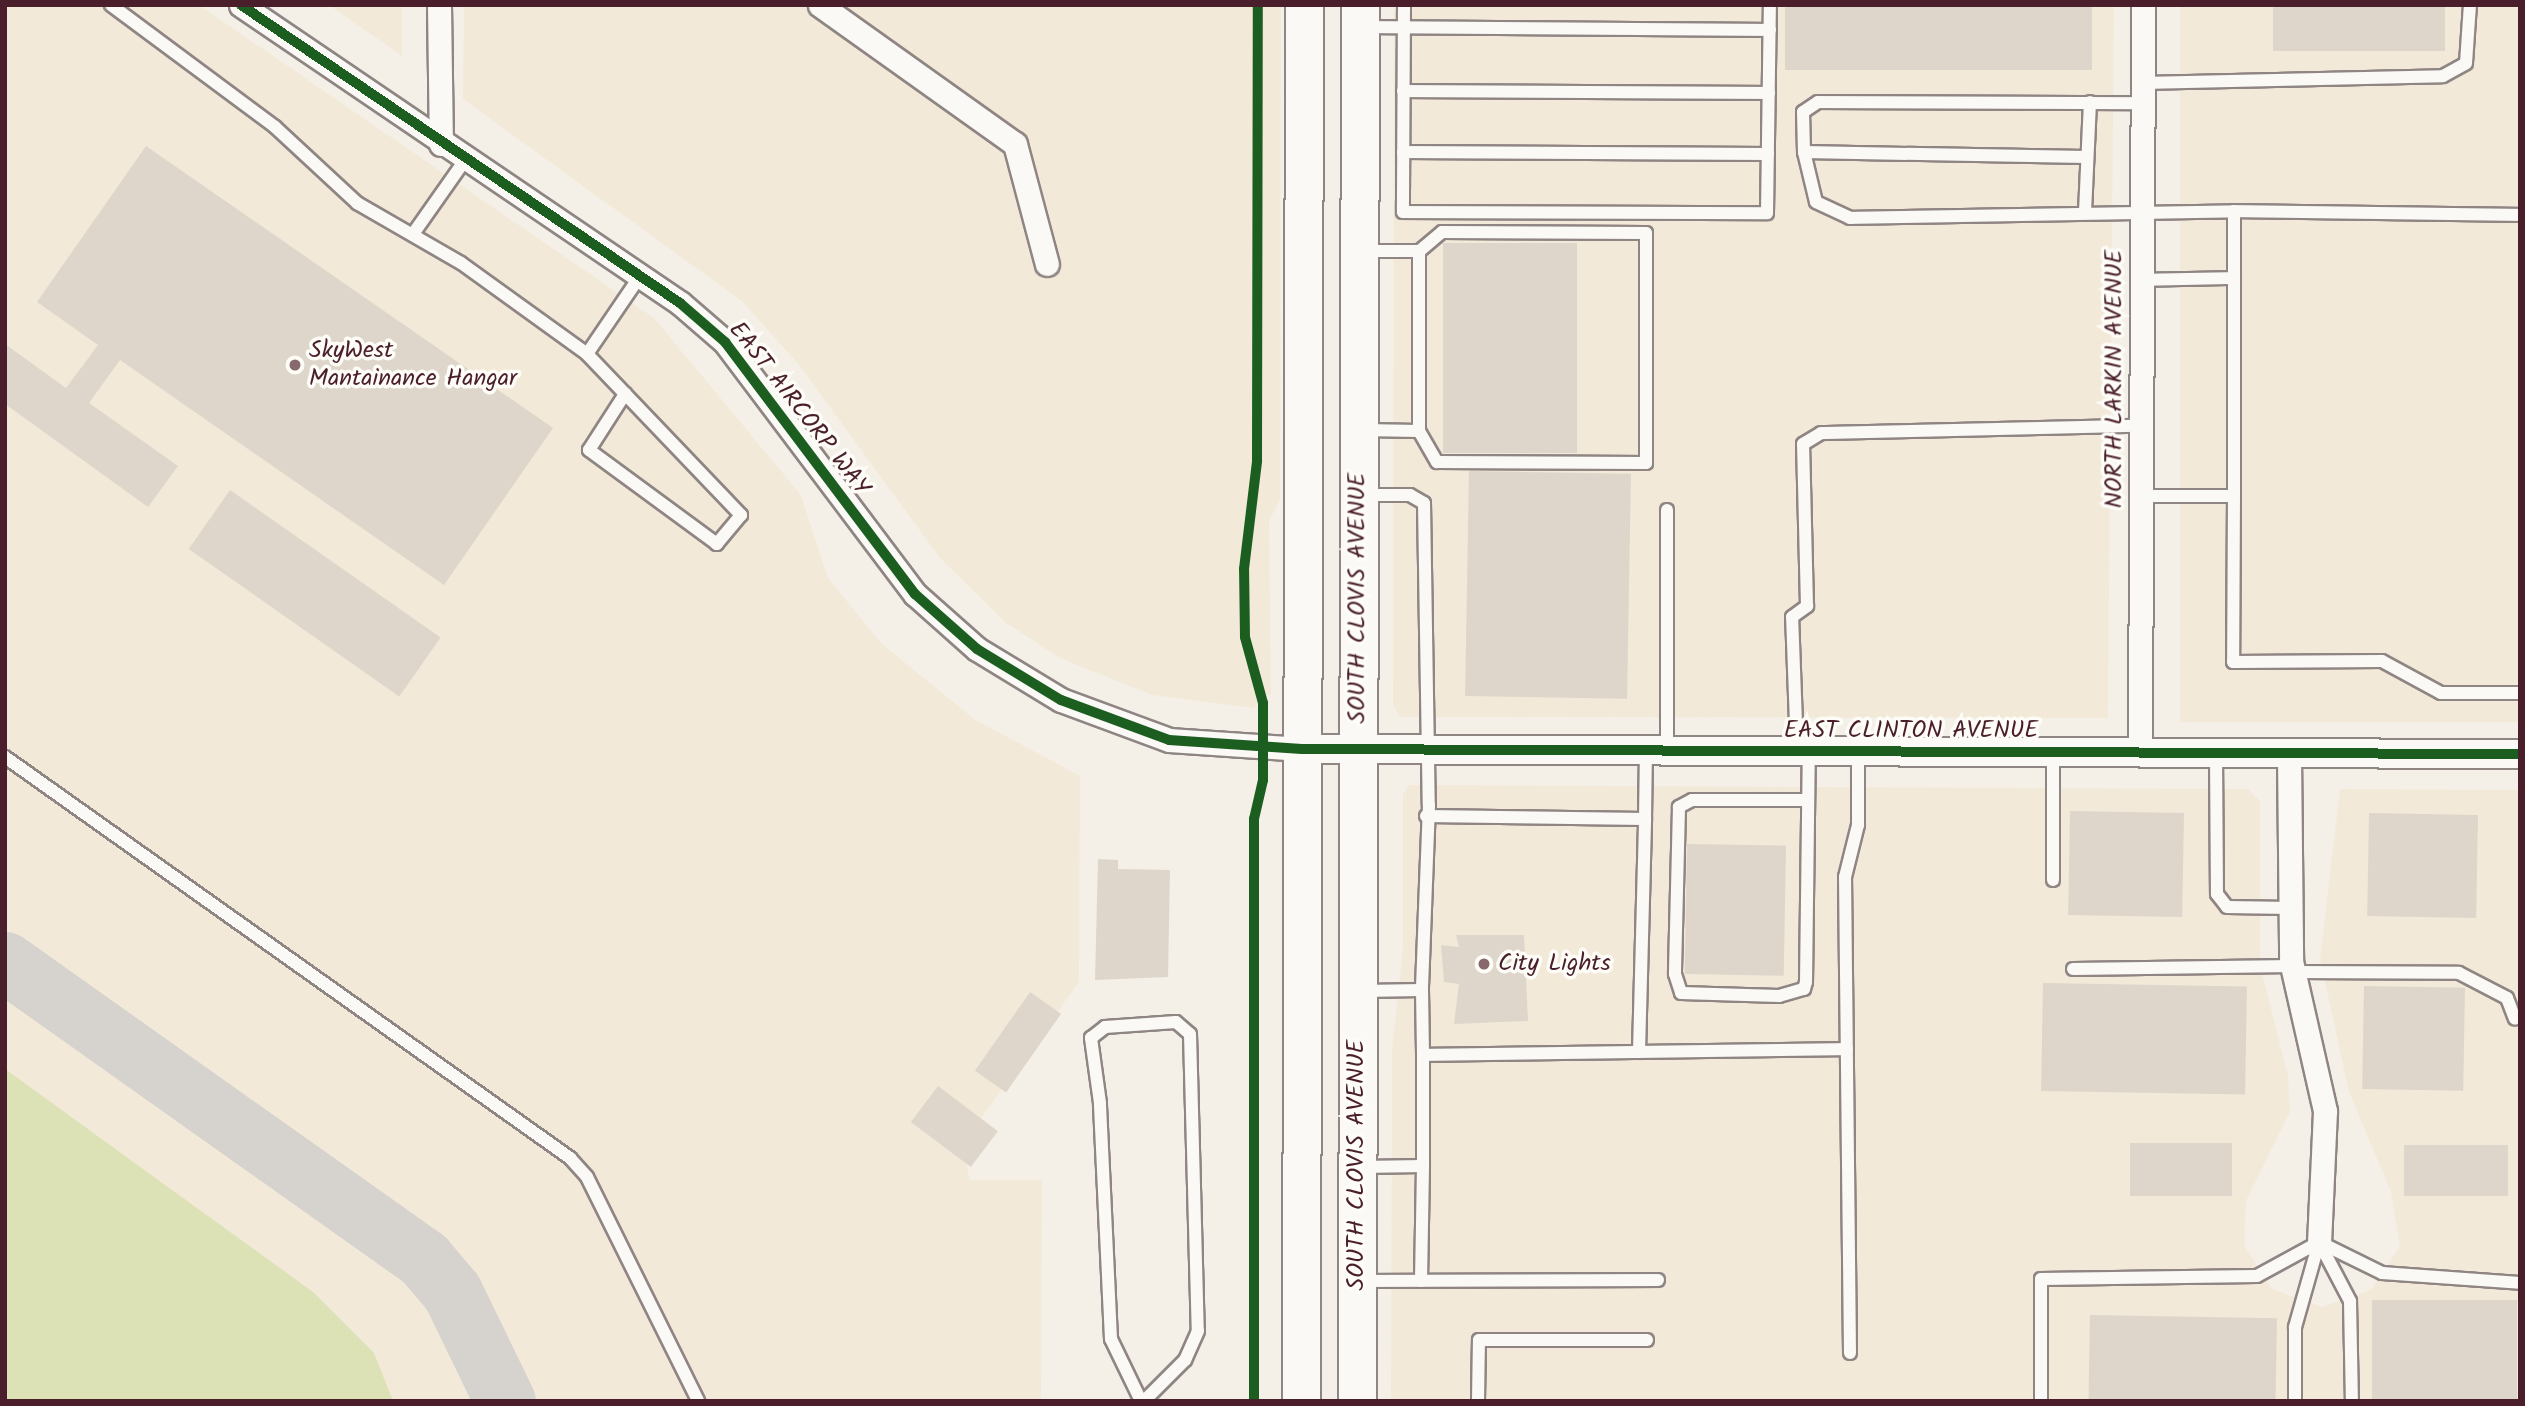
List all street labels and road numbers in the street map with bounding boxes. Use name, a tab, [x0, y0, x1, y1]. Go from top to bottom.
street label: NORTH LARKIN AVENUE	[2101, 250, 2129, 508]
street label: EAST AIRCORP WAY	[722, 316, 876, 502]
street label: SOUTH CLOVIS AVENUE	[1344, 472, 1372, 724]
street label: EAST CLINTON AVENUE	[1784, 717, 2038, 745]
street label: SOUTH CLOVIS AVENUE	[1343, 1039, 1371, 1291]

